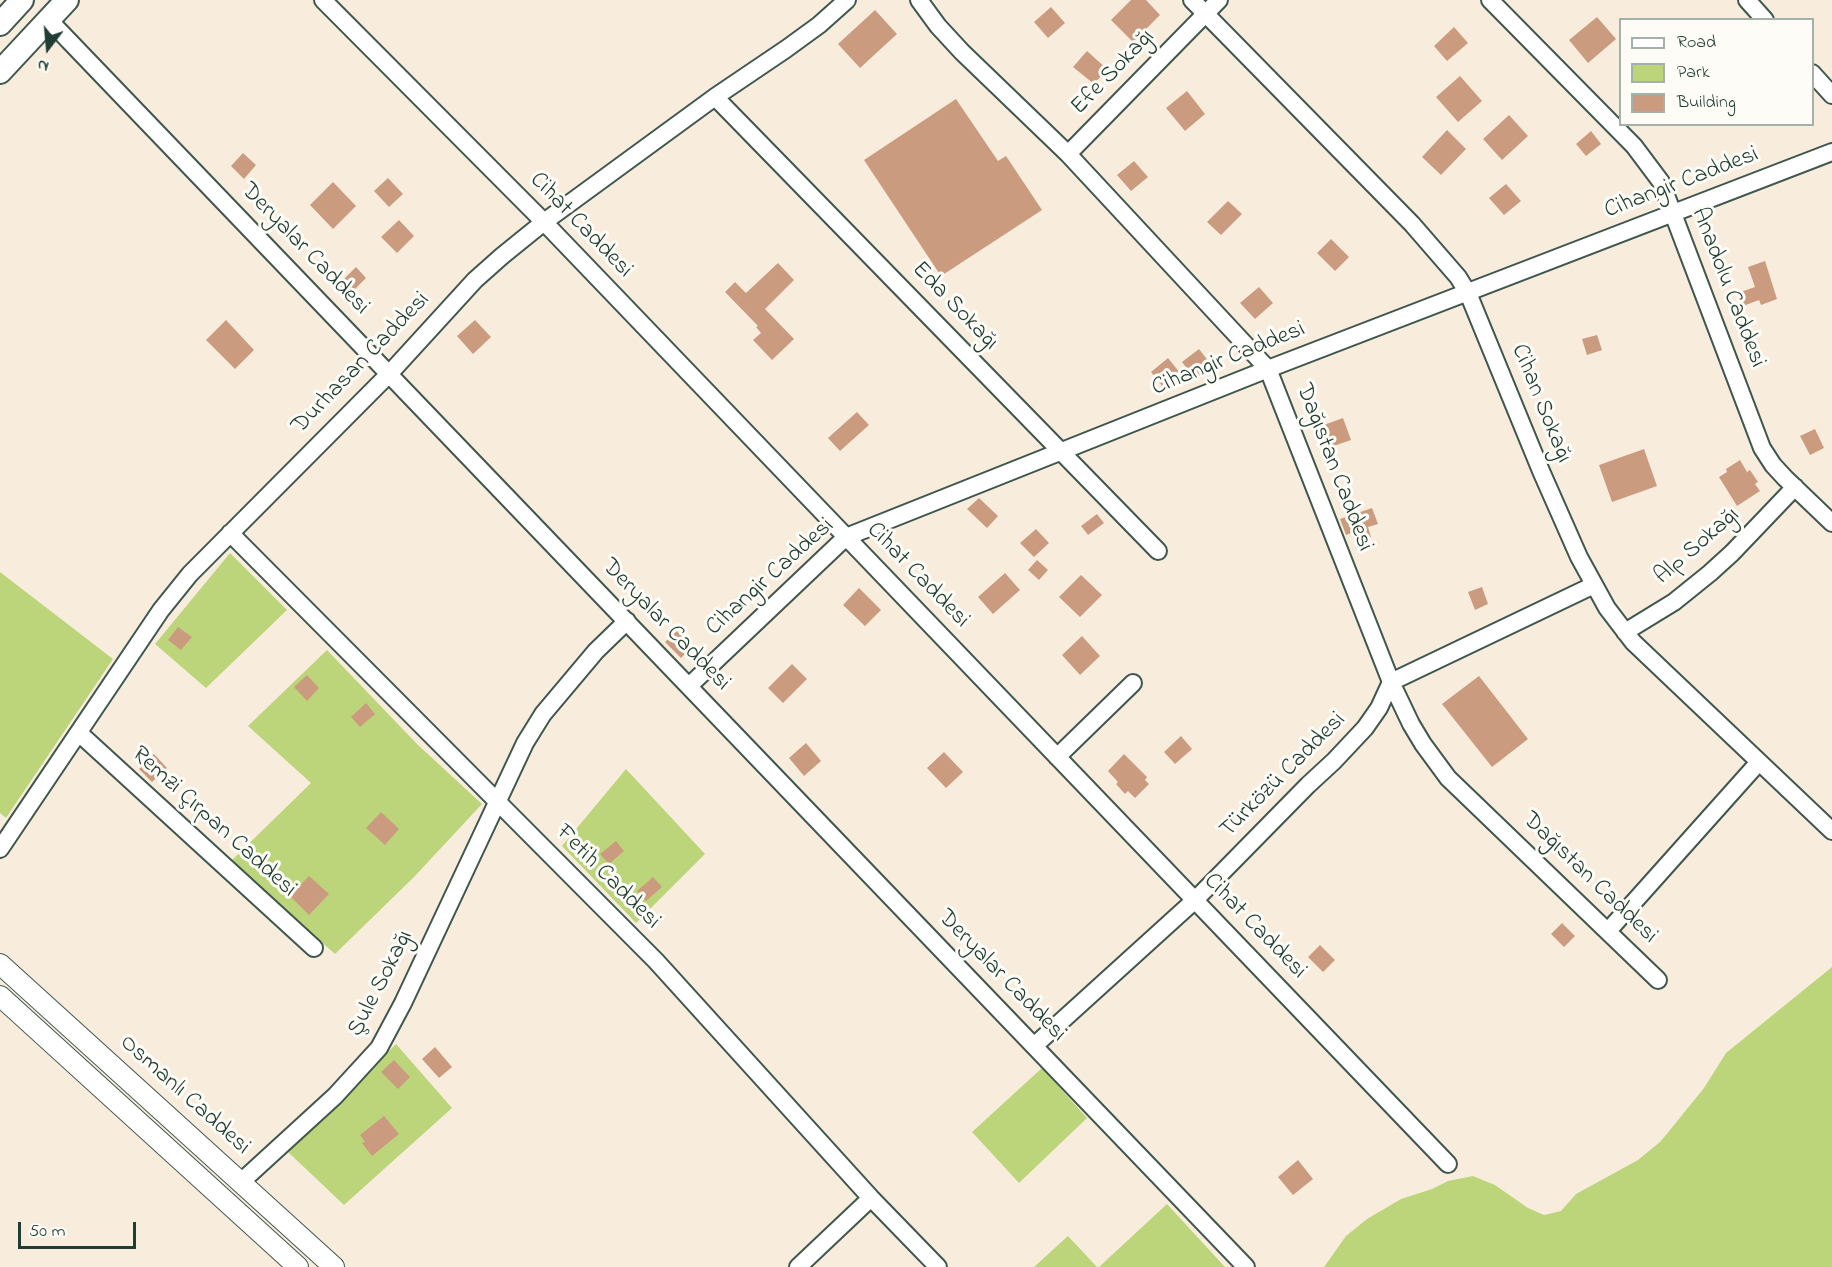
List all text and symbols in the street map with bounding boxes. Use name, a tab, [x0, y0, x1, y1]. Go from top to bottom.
north arrow	[18, 18, 78, 78]
legend	[1619, 18, 1814, 126]
street label: Efe Sokağı	[1066, 24, 1162, 122]
text: Road	[1677, 30, 1716, 56]
text: N	[35, 52, 52, 78]
text: Park	[1677, 60, 1710, 86]
text: Building	[1677, 90, 1736, 116]
street label: Cihangir Caddesi	[1601, 141, 1763, 227]
street label: Cihat Caddesi	[522, 167, 638, 285]
street label: Deryalar Caddesi	[234, 178, 374, 322]
street label: Anadolu Caddesi	[1683, 204, 1771, 372]
street label: Eda Sokağı	[904, 256, 1004, 358]
street label: Durhasan Caddesi	[287, 287, 437, 441]
street label: Cihangir Caddesi	[1148, 316, 1310, 404]
street label: Cihan Sokağı	[1503, 340, 1577, 468]
street label: Dağıstan Caddesi	[1288, 380, 1378, 556]
street label: Alp Sokağı	[1649, 502, 1747, 592]
street label: Cihangir Caddesi	[701, 513, 841, 643]
street label: Cihat Caddesi	[859, 517, 975, 635]
street label: Deryalar Caddesi	[595, 554, 735, 698]
street label: Türközü Caddesi	[1215, 707, 1353, 845]
street label: Remzi Çırpan Caddesi	[125, 741, 301, 905]
street label: Dağıstan Caddesi	[1515, 807, 1663, 951]
street label: Fetih Caddesi	[549, 820, 665, 936]
street label: Cihat Caddesi	[1196, 868, 1312, 986]
street label: Deryalar Caddesi	[931, 905, 1071, 1049]
street label: Şule Sokağı	[343, 926, 421, 1042]
street label: Osmanlı Caddesi	[113, 1030, 255, 1162]
scale bar	[21, 1210, 140, 1248]
text: 50 m	[29, 1219, 66, 1245]

